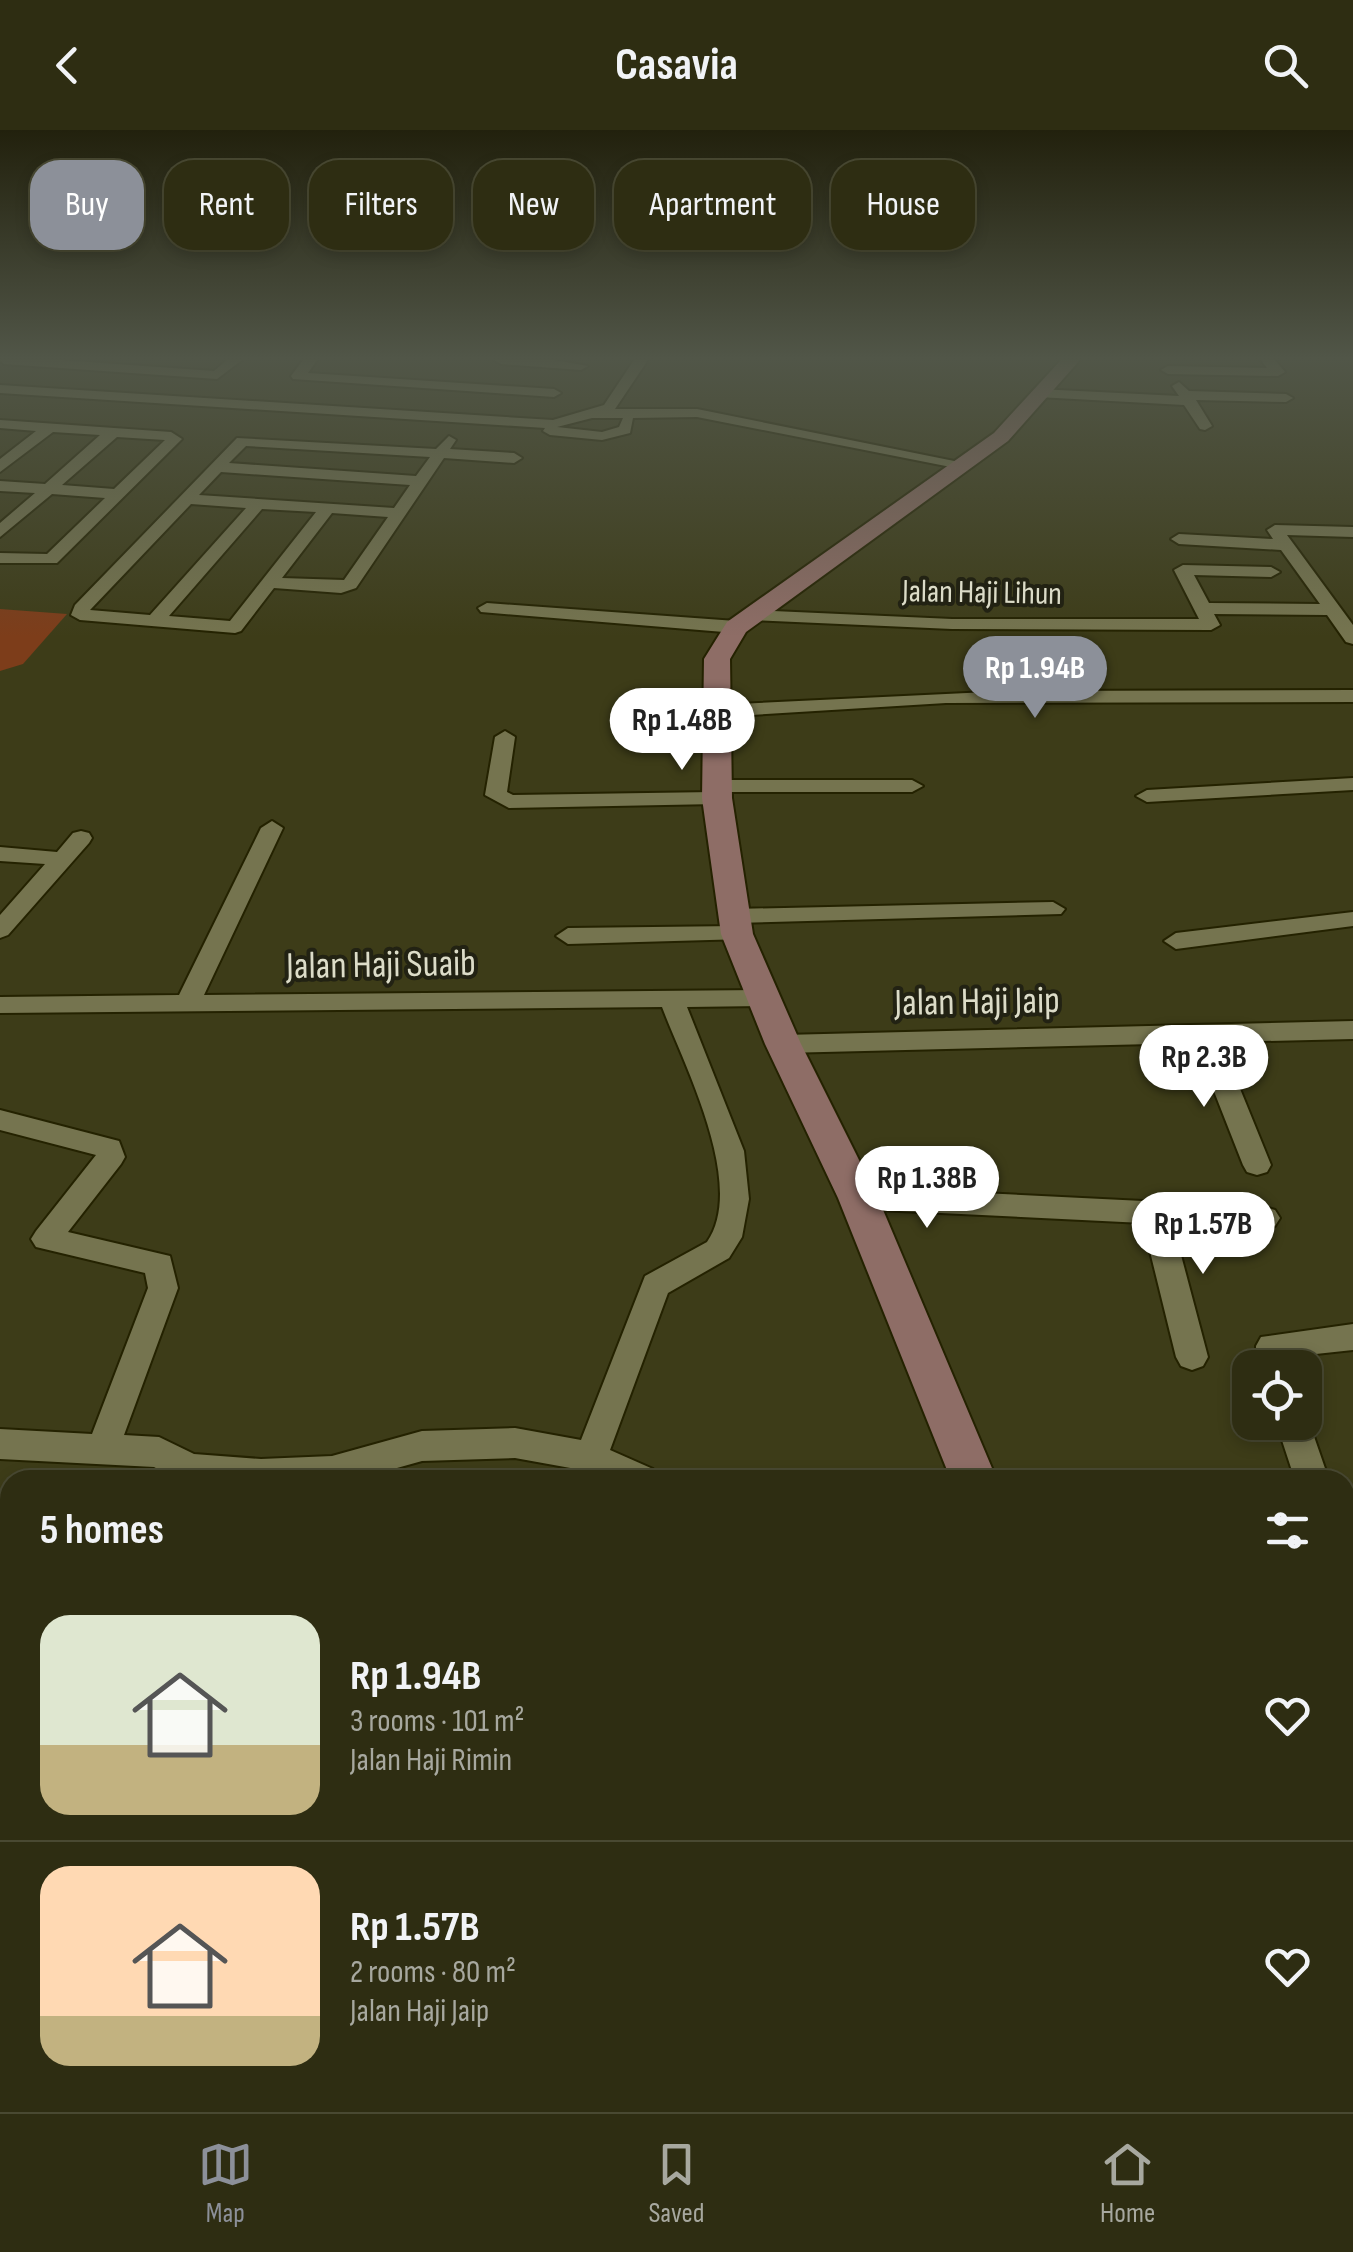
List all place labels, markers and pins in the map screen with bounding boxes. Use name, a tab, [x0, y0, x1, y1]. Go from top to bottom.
pin: Rp 1.94B	[932, 636, 1138, 721]
pin: Rp 1.48B	[579, 688, 785, 773]
pin: Rp 2.3B	[1112, 1025, 1296, 1110]
pin: Rp 1.38B	[824, 1146, 1030, 1231]
pin: Rp 1.57B	[1100, 1192, 1306, 1277]

